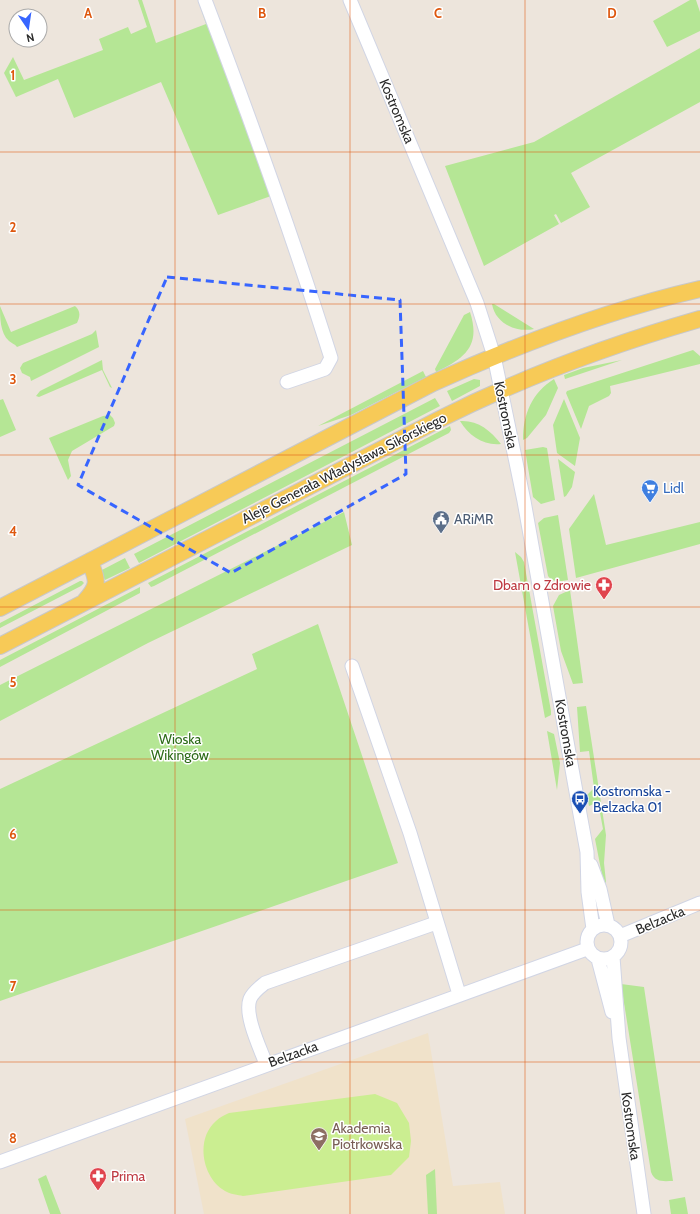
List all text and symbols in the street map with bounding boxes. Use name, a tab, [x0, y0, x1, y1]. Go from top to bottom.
text: A	[84, 5, 93, 21]
text: B	[258, 5, 266, 21]
text: C	[434, 5, 442, 21]
text: D	[607, 5, 617, 21]
north arrow	[8, 8, 48, 48]
text: N	[25, 30, 36, 45]
text: 1	[11, 67, 15, 83]
street label: Kostromska	[375, 76, 419, 146]
text: 2	[10, 219, 17, 235]
text: 3	[9, 371, 17, 387]
street label: Kostromska	[490, 380, 522, 451]
street label: Aleje Generała Władysława Sikorskiego	[239, 408, 450, 528]
supermarket icon: Lidl	[640, 478, 660, 503]
place label: Lidl	[663, 479, 685, 497]
public building icon: ARiMR	[431, 509, 451, 534]
place label: ARiMR	[454, 510, 494, 528]
text: 4	[9, 523, 17, 539]
pharmacy icon: Dbam o Zdrowie	[594, 575, 614, 600]
place label: Dbam o Zdrowie	[493, 576, 591, 594]
text: 5	[10, 674, 17, 690]
street label: Kostromska	[551, 698, 581, 769]
park label: Wioska Wikingów	[151, 730, 209, 764]
place label: Kostromska - Belzacka 01	[593, 782, 671, 816]
bus stop icon: Kostromska - Belzacka 01	[570, 789, 590, 814]
text: 6	[9, 826, 17, 842]
street label: Belzacka	[633, 902, 687, 938]
text: 7	[10, 978, 17, 994]
street label: Belzacka	[266, 1037, 321, 1071]
street label: Kostromska	[617, 1091, 645, 1161]
place label: Akademia Piotrkowska	[332, 1119, 402, 1153]
school or university icon: Akademia Piotrkowska	[309, 1126, 329, 1151]
text: 8	[9, 1130, 17, 1146]
pharmacy icon: Prima	[88, 1166, 108, 1191]
place label: Prima	[111, 1167, 146, 1185]

